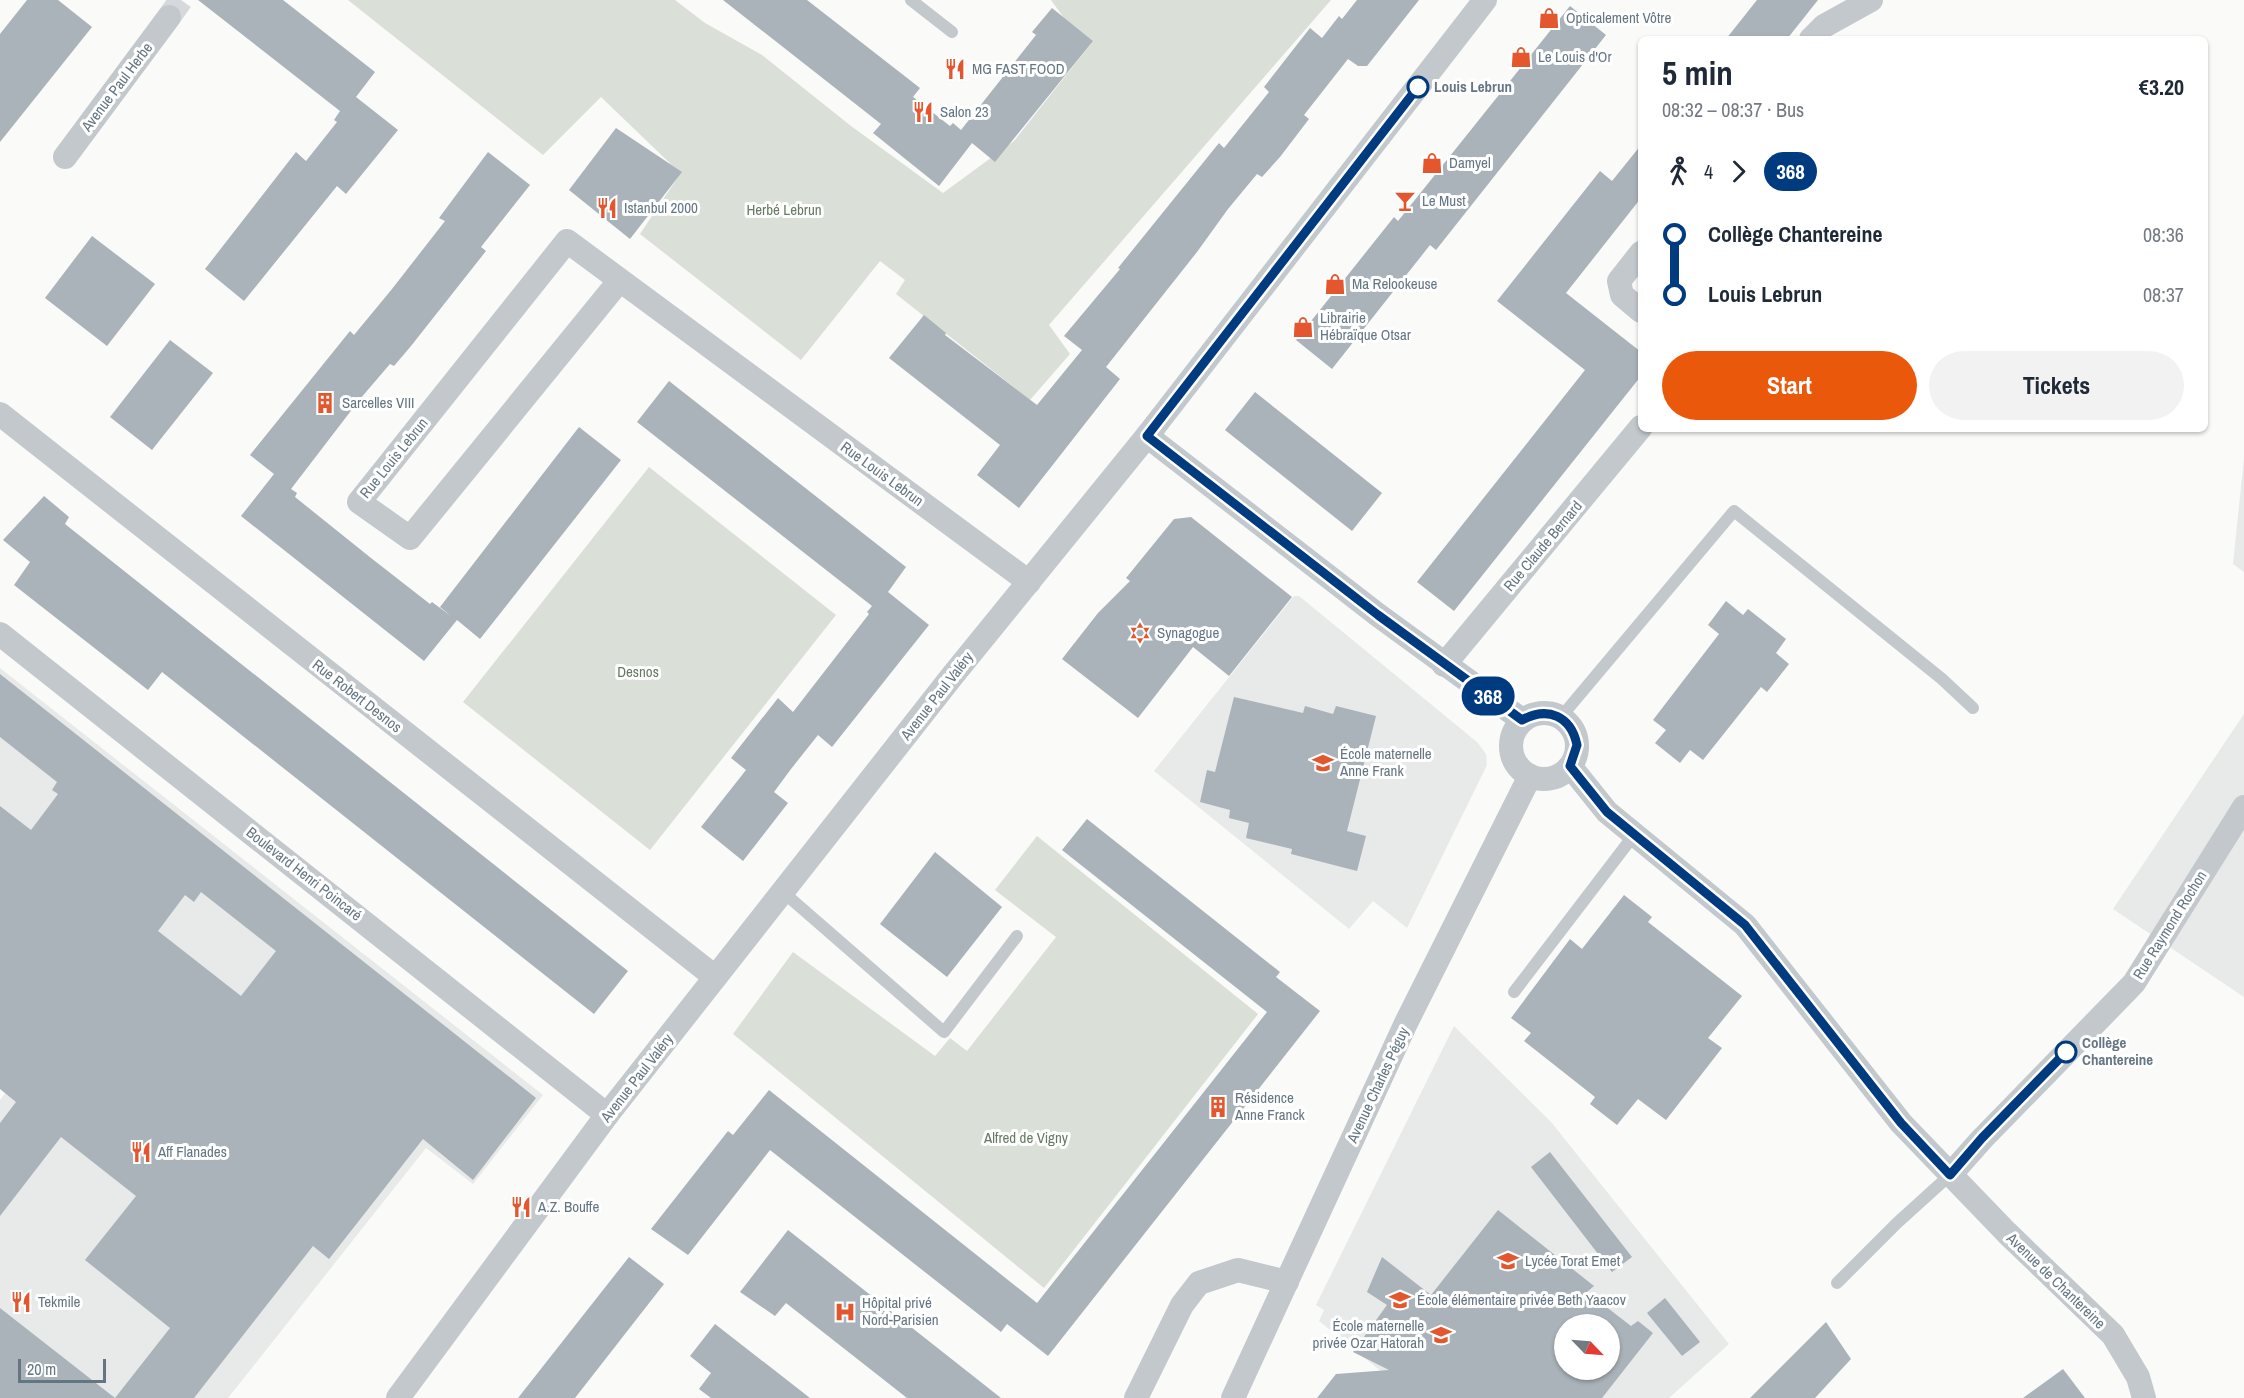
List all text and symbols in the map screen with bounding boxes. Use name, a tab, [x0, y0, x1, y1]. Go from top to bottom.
shop icon: Opticalement Vôtre	[1537, 6, 1561, 30]
place label: Opticalement Vôtre	[1566, 7, 1671, 28]
street label: Avenue Paul Herbe	[76, 38, 157, 136]
shop icon: Le Louis d'Or	[1509, 45, 1533, 69]
place label: Le Louis d'Or	[1538, 46, 1611, 67]
text: 5 min	[1662, 51, 1733, 95]
restaurant icon: MG FAST FOOD	[943, 57, 967, 81]
place label: MG FAST FOOD	[972, 58, 1065, 79]
text: €3.20	[2139, 72, 2184, 102]
marker: Louis Lebrun	[1407, 76, 1429, 98]
place label: Louis Lebrun	[1434, 76, 1512, 97]
text: 08:32 – 08:37 · Bus	[1662, 96, 1804, 123]
restaurant icon: Salon 23	[911, 100, 935, 124]
place label: Salon 23	[940, 101, 989, 122]
shop icon: Damyel	[1420, 151, 1444, 175]
place label: Damyel	[1449, 152, 1491, 173]
icon: walk	[1662, 155, 1695, 188]
icon: forward	[1722, 155, 1755, 188]
text: 368	[1776, 157, 1805, 186]
text: 4	[1704, 158, 1713, 185]
bar icon: Le Must	[1393, 189, 1417, 213]
place label: Le Must	[1422, 190, 1466, 211]
restaurant icon: Istanbul 2000	[595, 196, 619, 220]
place label: Istanbul 2000	[624, 197, 698, 218]
park label: Herbé Lebrun	[746, 199, 822, 220]
text: Collège Chantereine	[1708, 219, 1882, 249]
text: 08:36	[2143, 221, 2184, 248]
shop icon: Ma Relookeuse	[1323, 272, 1347, 296]
place label: Ma Relookeuse	[1352, 273, 1438, 294]
text: Louis Lebrun	[1708, 279, 1822, 309]
text: 08:37	[2143, 281, 2184, 308]
place label: Librairie Hébraïque Otsar	[1320, 307, 1411, 345]
shop icon: Librairie Hébraïque Otsar	[1291, 315, 1315, 339]
button: Start	[1662, 351, 1917, 420]
button: Tickets	[1929, 351, 2184, 420]
building icon: Sarcelles VIII	[313, 391, 337, 415]
place label: Sarcelles VIII	[342, 392, 414, 413]
street label: Rue Louis Lebrun	[355, 413, 433, 502]
street label: Rue Louis Lebrun	[837, 436, 928, 511]
street label: Rue Claude Bernard	[1499, 496, 1587, 595]
synagogue icon: Synagogue	[1128, 621, 1152, 645]
place label: Synagogue	[1157, 622, 1219, 643]
street label: Avenue Paul Valéry	[895, 646, 978, 745]
street label: Rue Robert Desnos	[308, 654, 406, 737]
park label: Desnos	[617, 661, 659, 682]
line badge: 368	[1454, 676, 1522, 716]
text: 368	[1474, 682, 1502, 711]
place label: École maternelle Anne Frank	[1339, 743, 1432, 781]
school or university icon: École maternelle Anne Frank	[1311, 751, 1335, 775]
street label: Boulevard Henri Poincaré	[242, 822, 367, 926]
street label: Rue Raymond Rochon	[2128, 866, 2211, 983]
street label: Avenue Charles Péguy	[1341, 1023, 1414, 1147]
street label: Avenue Paul Valéry	[595, 1028, 678, 1127]
place label: Collège Chantereine	[2082, 1032, 2153, 1070]
marker: Collège Chantereine	[2055, 1041, 2077, 1063]
place label: Résidence Anne Franck	[1234, 1087, 1306, 1125]
building icon: Résidence Anne Franck	[1206, 1095, 1230, 1119]
park label: Alfred de Vigny	[983, 1127, 1069, 1148]
restaurant icon: Aff Flanades	[129, 1140, 153, 1164]
place label: Aff Flanades	[157, 1141, 227, 1162]
restaurant icon: A.Z. Bouffe	[509, 1195, 533, 1219]
place label: A.Z. Bouffe	[537, 1196, 599, 1217]
street label: Avenue de Chantereine	[2002, 1227, 2110, 1333]
school or university icon: Lycée Torat Emet	[1496, 1249, 1520, 1273]
place label: Lycée Torat Emet	[1525, 1250, 1621, 1271]
school or university icon: École élémentaire privée Beth Yaacov	[1388, 1288, 1412, 1312]
place label: École élémentaire privée Beth Yaacov	[1417, 1289, 1627, 1310]
restaurant icon: Tekmile	[9, 1290, 33, 1314]
place label: Tekmile	[38, 1291, 81, 1312]
place label: Hôpital privé Nord-Parisien	[862, 1292, 939, 1330]
hospital icon: Hôpital privé Nord-Parisien	[833, 1300, 857, 1324]
north arrow	[1554, 1314, 1620, 1380]
map controls	[1554, 1314, 1620, 1380]
place label: École maternelle privée Ozar Hatorah	[1313, 1315, 1424, 1353]
school or university icon: École maternelle privée Ozar Hatorah	[1429, 1323, 1453, 1347]
scale bar	[18, 1356, 106, 1384]
text: 20 m	[27, 1358, 56, 1380]

